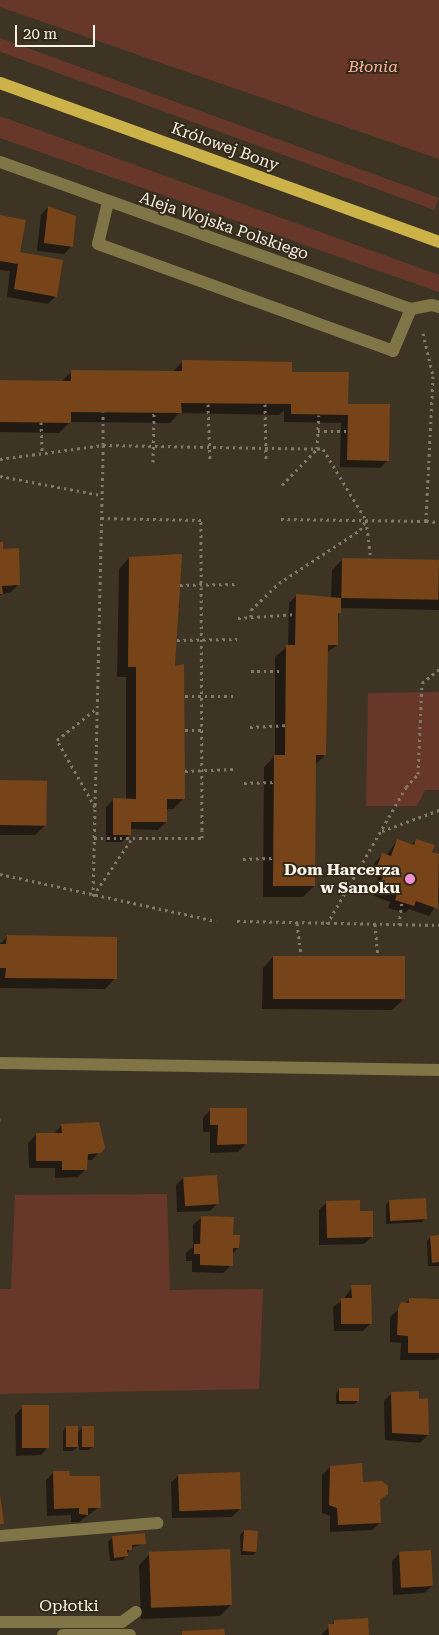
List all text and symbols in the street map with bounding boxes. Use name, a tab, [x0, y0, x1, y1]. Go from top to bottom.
scale bar	[18, 15, 98, 47]
text: 20 m	[23, 25, 57, 43]
park label: Błonia	[348, 57, 398, 77]
street label: Królowej Bony	[169, 119, 281, 175]
street label: Aleja Wojska Polskiego	[137, 188, 311, 264]
place label: Dom Harcerza w Sanoku	[284, 860, 400, 898]
marker: Dom Harcerza w Sanoku	[404, 873, 416, 885]
street label: Opłotki	[39, 1596, 99, 1616]

